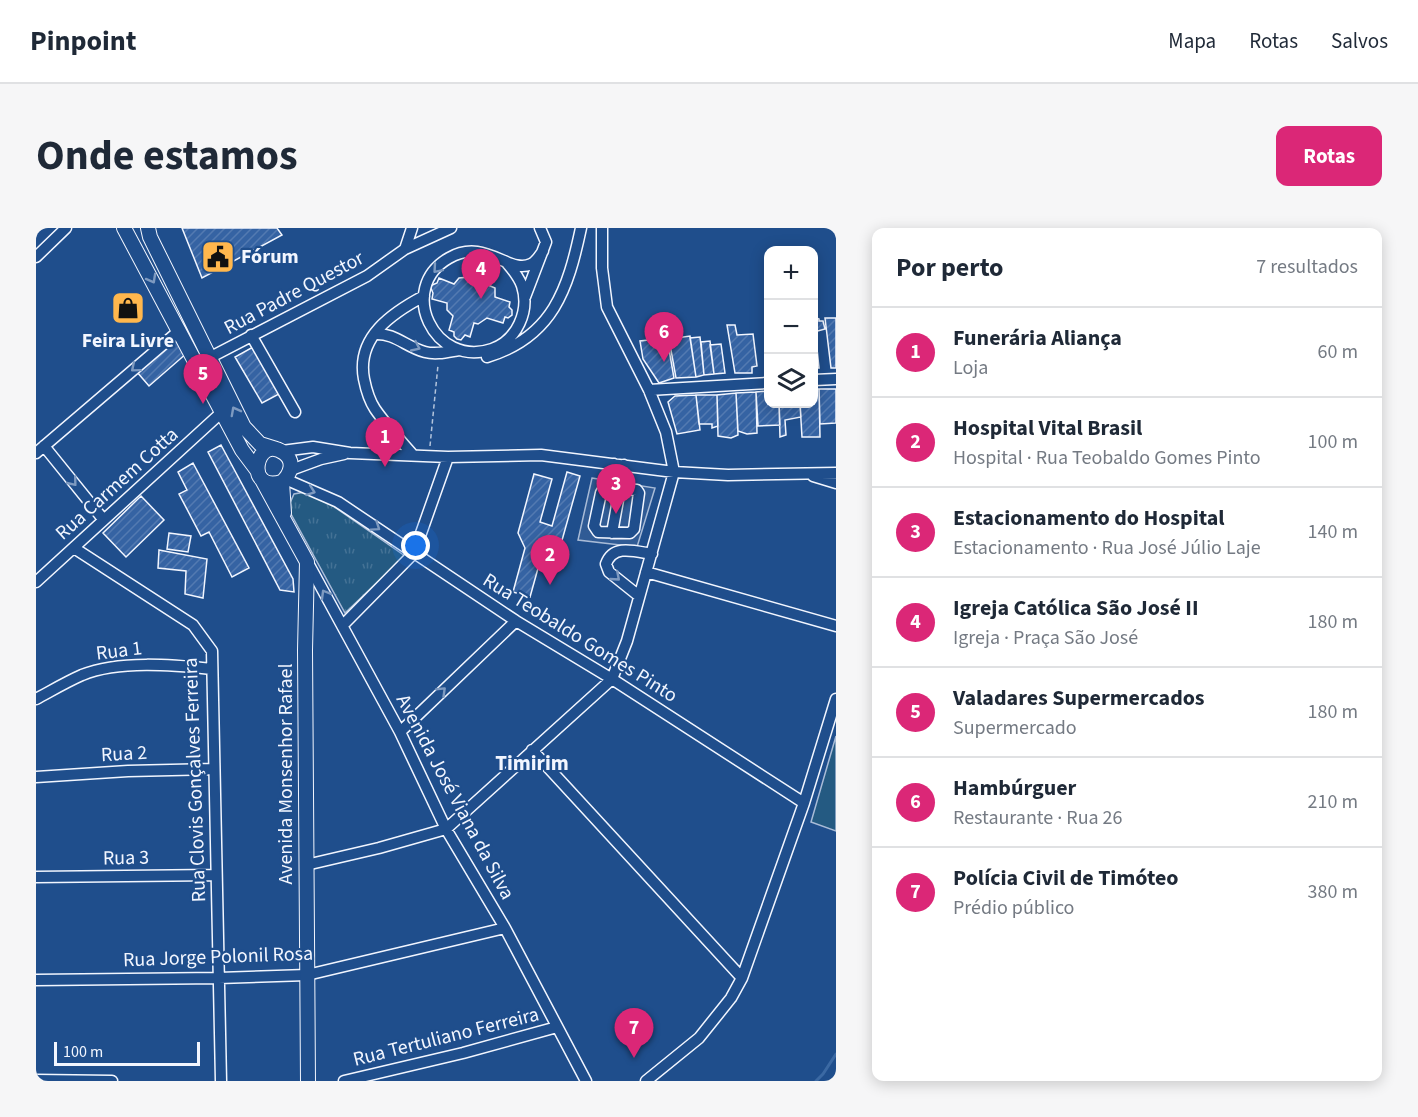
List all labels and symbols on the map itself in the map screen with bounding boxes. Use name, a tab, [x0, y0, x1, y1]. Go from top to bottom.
public building icon: Fórum	[200, 239, 236, 275]
place label: Fórum	[241, 243, 299, 271]
street label: Rua Padre Questor	[219, 244, 369, 342]
pin: 4	[462, 250, 500, 299]
one-way arrow	[433, 262, 444, 273]
one-way arrow	[145, 273, 156, 284]
shop icon: Feira Livre	[110, 290, 146, 326]
pin: 6	[644, 312, 684, 362]
place label: Feira Livre	[82, 327, 174, 355]
one-way arrow	[409, 340, 420, 352]
pin: 5	[184, 354, 222, 404]
one-way arrow	[131, 360, 142, 371]
one-way arrow	[231, 407, 242, 417]
pin: 1	[366, 418, 404, 467]
street label: Rua Carmem Cotta	[49, 421, 185, 547]
pin: 3	[596, 464, 636, 514]
one-way arrow	[66, 475, 77, 486]
one-way arrow	[306, 483, 316, 496]
one-way arrow	[370, 520, 380, 532]
your location	[401, 531, 430, 560]
pin: 2	[530, 536, 570, 585]
street label: Rua Teobaldo Gomes Pinto	[477, 567, 683, 709]
one-way arrow	[609, 570, 620, 581]
one-way arrow	[321, 589, 332, 600]
street label: Rua 1	[94, 634, 144, 668]
street label: Rua Clovis Gonçalves Ferreira	[177, 657, 213, 903]
street label: Avenida Monsenhor Rafael	[272, 663, 300, 885]
one-way arrow	[435, 688, 446, 699]
street label: Avenida José Viana da Silva	[389, 689, 521, 905]
street label: Rua 2	[100, 739, 148, 769]
district label: Timirim	[495, 748, 569, 778]
street label: Rua 3	[103, 844, 149, 872]
street label: Rua Jorge Polonil Rosa	[122, 940, 314, 974]
street label: Rua Tertuliano Ferreira	[350, 1000, 542, 1074]
pin: 7	[614, 1008, 654, 1058]
scale bar	[54, 1039, 200, 1066]

